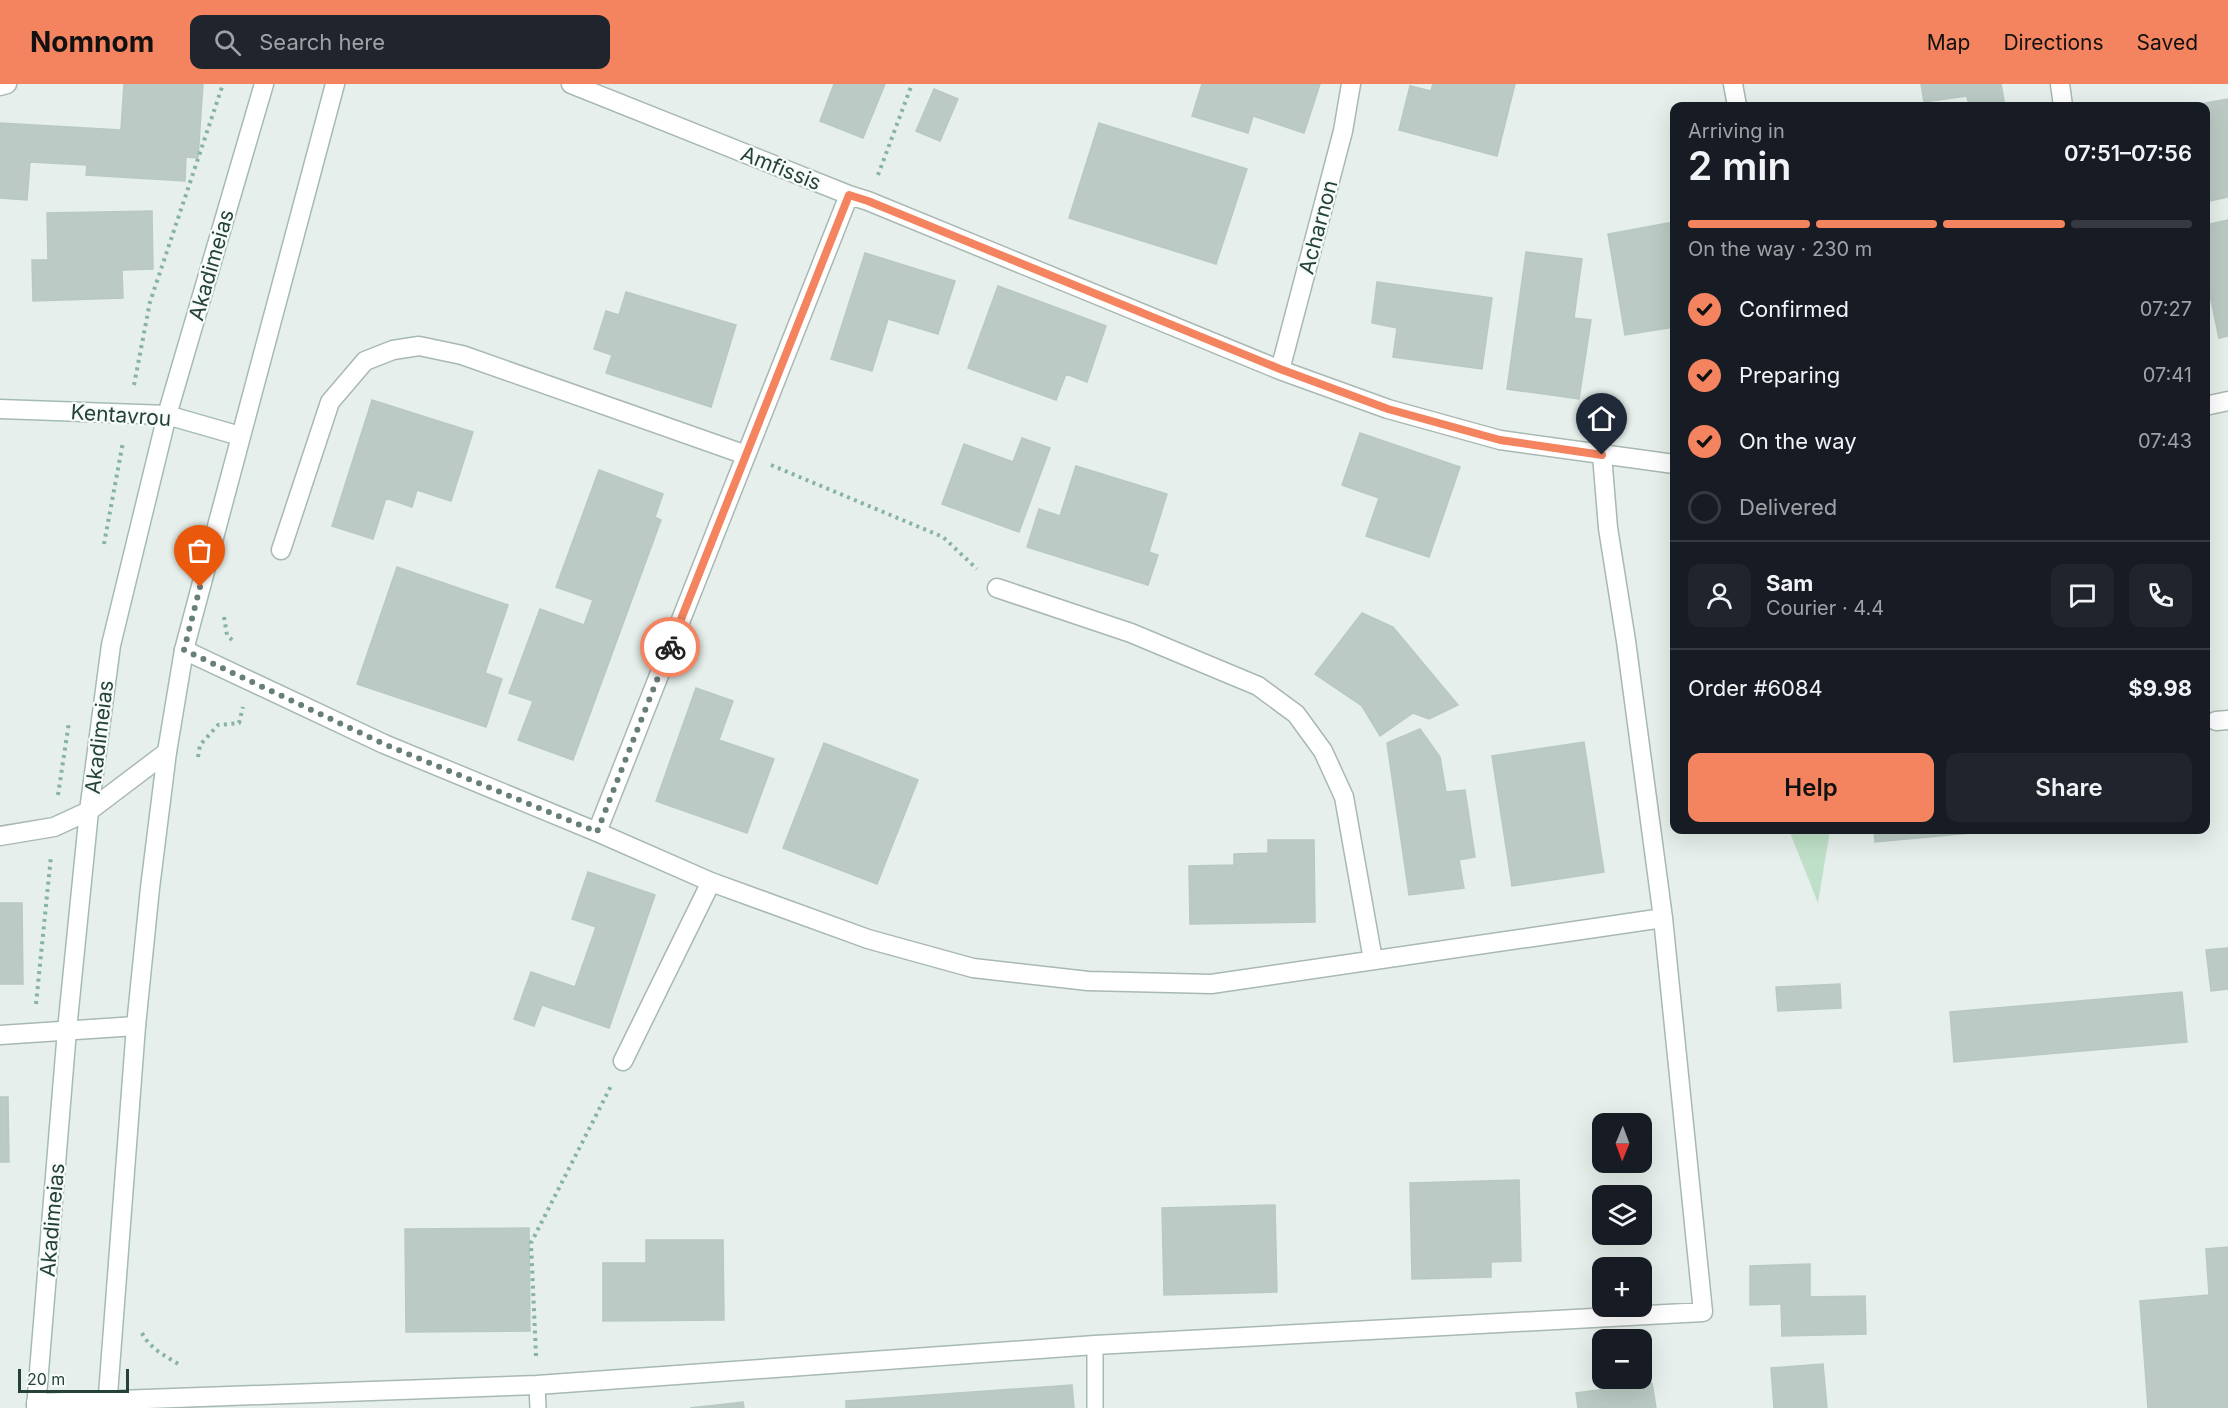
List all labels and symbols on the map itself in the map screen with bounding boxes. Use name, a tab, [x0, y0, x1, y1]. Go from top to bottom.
street label: Amfissis	[737, 141, 825, 195]
street label: Acharnon	[1293, 177, 1343, 277]
street label: Akadimeias	[183, 207, 239, 323]
pin	[1576, 393, 1627, 455]
street label: Kentavrou	[70, 399, 172, 431]
pin	[174, 525, 225, 587]
courier	[640, 617, 700, 677]
street label: Akadimeias	[80, 679, 118, 795]
north arrow	[1592, 1113, 1652, 1173]
street label: Akadimeias	[35, 1162, 69, 1278]
scale bar	[18, 1366, 129, 1394]

